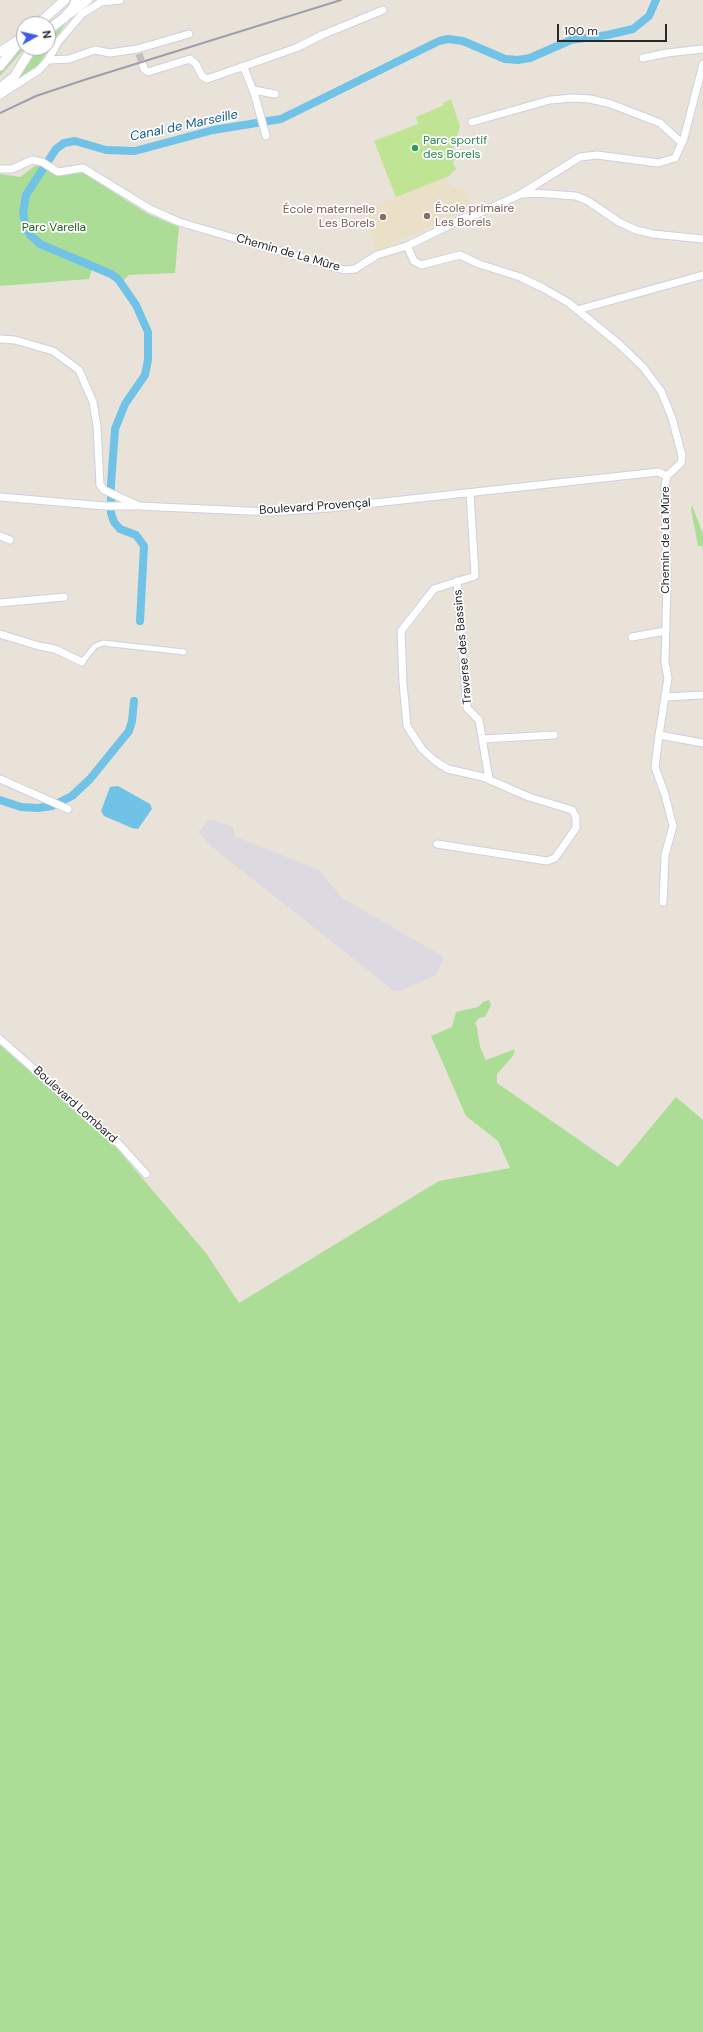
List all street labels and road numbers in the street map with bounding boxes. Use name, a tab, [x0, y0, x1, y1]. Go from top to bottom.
street label: Chemin de La Mûre	[234, 231, 342, 275]
street label: Chemin de La Mûre	[659, 486, 673, 594]
street label: Boulevard Provençal	[259, 496, 371, 518]
street label: Traverse des Bassins	[451, 589, 475, 705]
street label: Boulevard Lombard	[30, 1064, 120, 1146]

